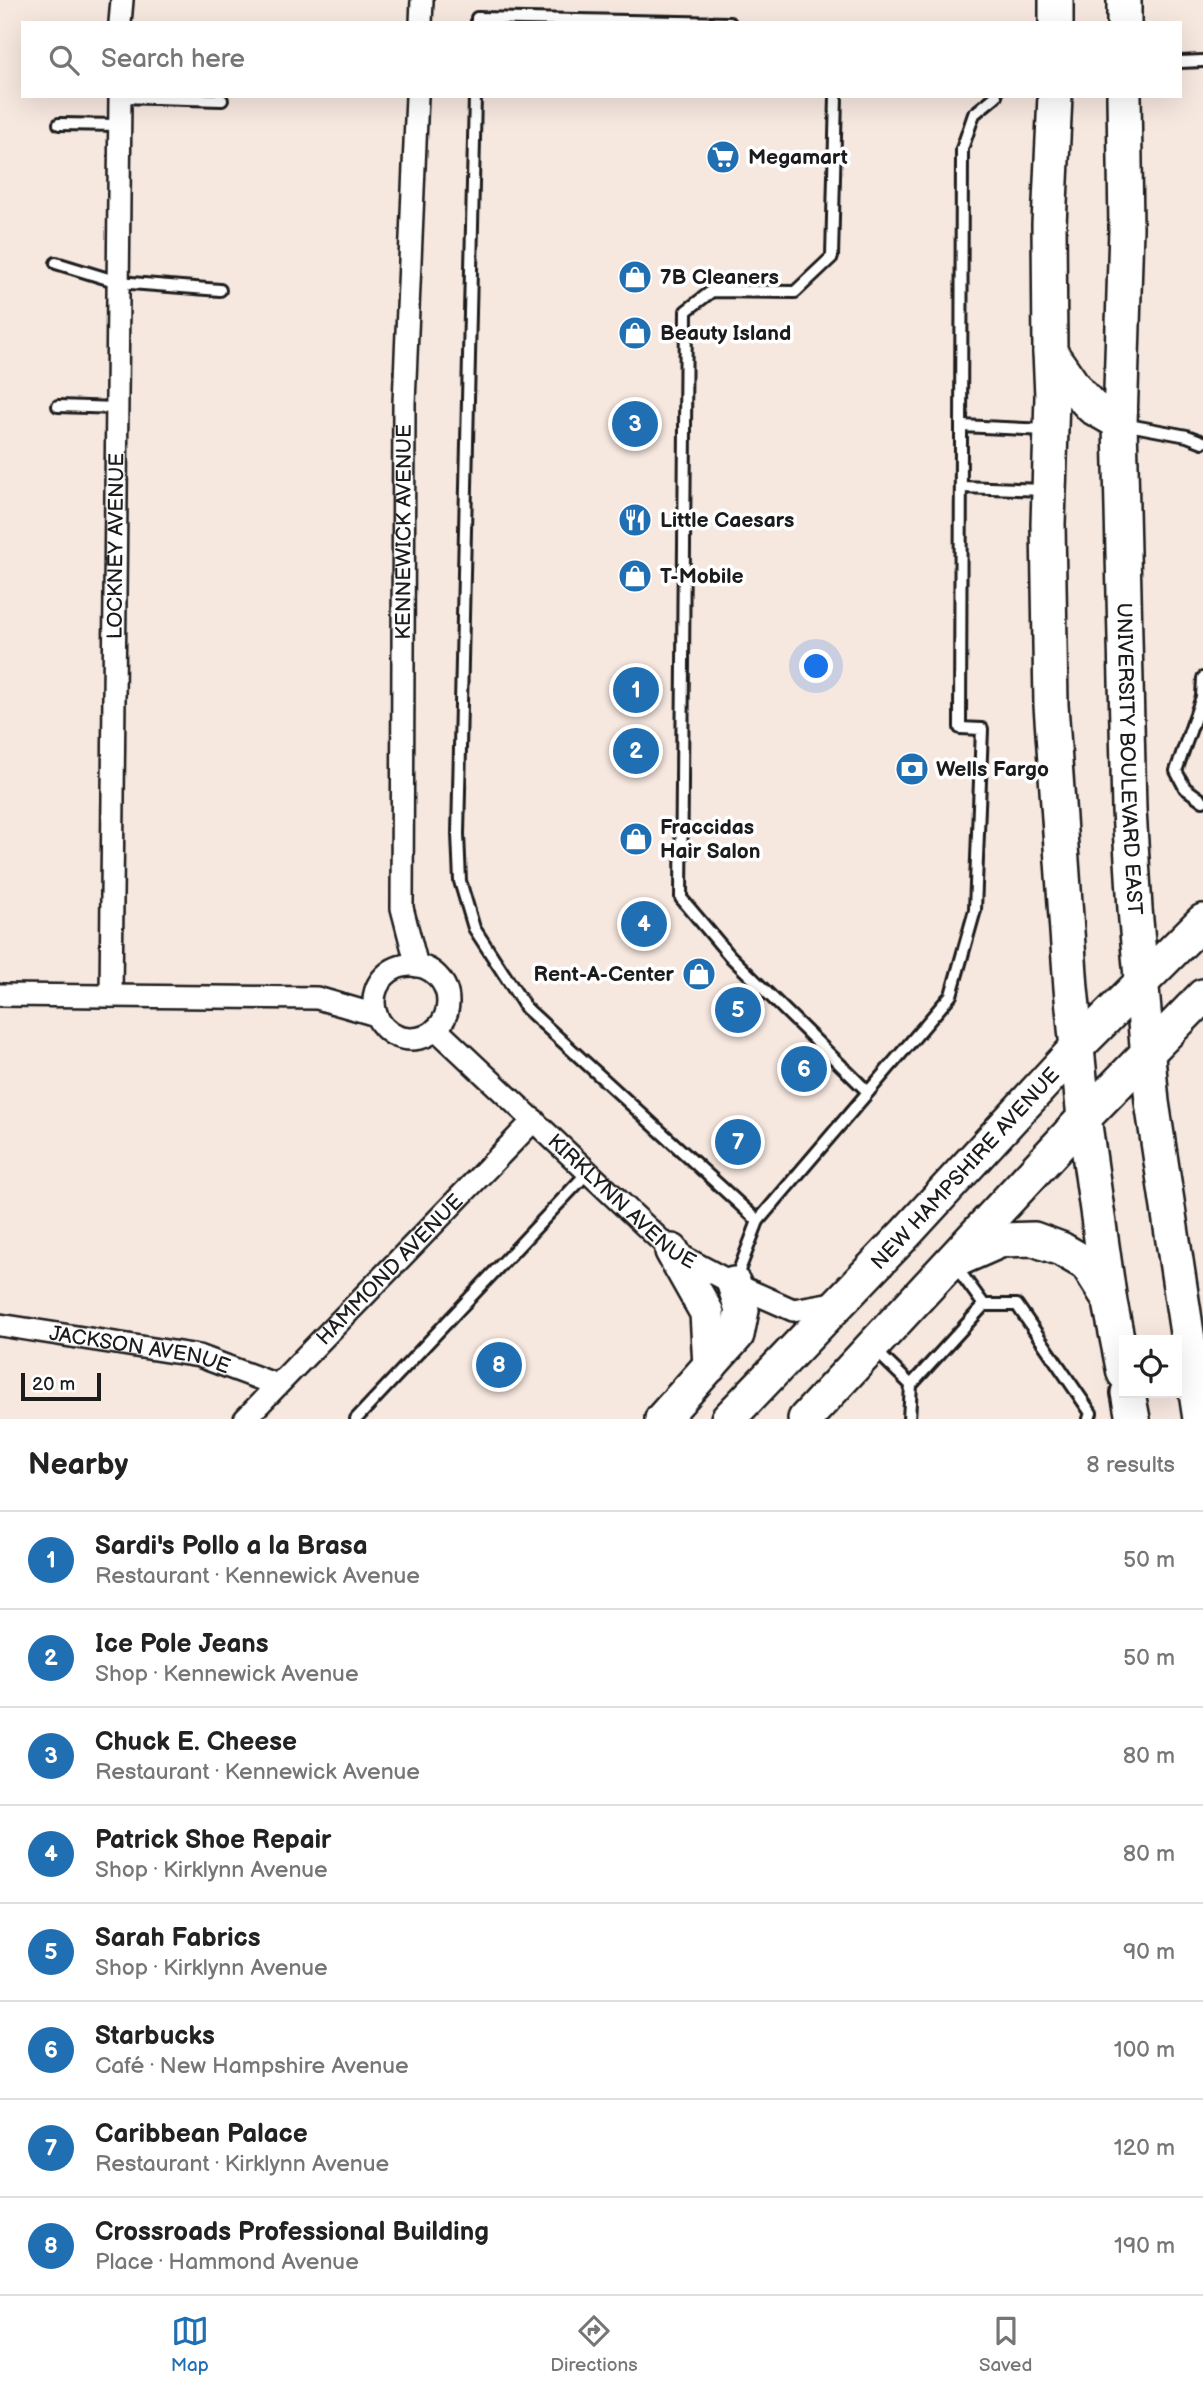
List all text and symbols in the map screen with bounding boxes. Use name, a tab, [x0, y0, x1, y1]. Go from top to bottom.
search box	[21, 21, 1182, 98]
icon: search	[45, 41, 83, 79]
text: Search here	[101, 44, 245, 75]
supermarket icon: Megamart	[704, 138, 742, 176]
place label: Megamart	[748, 145, 848, 170]
shop icon: 7B Cleaners	[616, 258, 654, 296]
place label: 7B Cleaners	[660, 265, 779, 290]
shop icon: Beauty Island	[616, 314, 654, 352]
place label: Beauty Island	[660, 321, 791, 346]
pin: 3	[612, 398, 658, 450]
street label: KENNEWICK AVENUE	[391, 424, 417, 640]
street label: LOCKNEY AVENUE	[103, 453, 129, 639]
restaurant icon: Little Caesars	[616, 501, 654, 539]
place label: Little Caesars	[660, 508, 794, 533]
shop icon: T-Mobile	[616, 557, 654, 595]
place label: T-Mobile	[660, 564, 744, 589]
street label: UNIVERSITY BOULEVARD EAST	[1111, 602, 1147, 916]
your location	[799, 649, 833, 683]
pin: 1	[613, 664, 659, 716]
pin: 2	[613, 725, 659, 777]
bank icon: Wells Fargo	[893, 750, 931, 788]
place label: Wells Fargo	[936, 757, 1049, 782]
place label: Fraccidas Hair Salon	[660, 815, 761, 864]
shop icon: Fraccidas Hair Salon	[617, 820, 655, 858]
pin: 4	[621, 898, 667, 950]
shop icon: Rent-A-Center	[680, 955, 718, 993]
place label: Rent-A-Center	[534, 962, 675, 987]
pin: 5	[715, 984, 761, 1036]
pin: 6	[781, 1043, 827, 1095]
street label: NEW HAMPSHIRE AVENUE	[866, 1063, 1065, 1275]
pin: 7	[715, 1116, 761, 1168]
street label: KIRKLYNN AVENUE	[542, 1129, 700, 1274]
street label: HAMMOND AVENUE	[311, 1189, 468, 1350]
street label: JACKSON AVENUE	[47, 1321, 234, 1380]
map controls	[1119, 1335, 1182, 1398]
button: locate	[1119, 1335, 1182, 1398]
pin: 8	[476, 1339, 522, 1391]
scale bar	[21, 1370, 102, 1402]
text: 20 m	[32, 1373, 75, 1396]
text: Nearby	[28, 1447, 128, 1483]
text: 8 results	[1086, 1451, 1175, 1479]
text: Sardi's Pollo a la Brasa	[95, 1531, 368, 1562]
text: 1	[46, 1546, 56, 1574]
text: 50 m	[1123, 1546, 1175, 1574]
text: Restaurant · Kennewick Avenue	[95, 1562, 420, 1590]
text: Ice Pole Jeans	[95, 1629, 269, 1660]
text: 2	[44, 1644, 58, 1672]
text: 50 m	[1123, 1644, 1175, 1672]
text: Shop · Kennewick Avenue	[95, 1660, 359, 1688]
text: Chuck E. Cheese	[95, 1727, 297, 1758]
text: 3	[44, 1742, 58, 1770]
text: 80 m	[1123, 1742, 1175, 1770]
text: Restaurant · Kennewick Avenue	[95, 1758, 420, 1786]
text: Patrick Shoe Repair	[95, 1825, 331, 1856]
text: 4	[44, 1840, 58, 1868]
text: 80 m	[1123, 1840, 1175, 1868]
text: Shop · Kirklynn Avenue	[95, 1856, 328, 1884]
text: Sarah Fabrics	[95, 1923, 261, 1954]
text: 5	[44, 1938, 58, 1966]
text: 90 m	[1123, 1938, 1175, 1966]
text: Shop · Kirklynn Avenue	[95, 1954, 328, 1982]
text: Starbucks	[95, 2021, 215, 2052]
text: 6	[44, 2036, 58, 2064]
text: 100 m	[1114, 2036, 1175, 2064]
text: Café · New Hampshire Avenue	[95, 2052, 409, 2080]
text: Caribbean Palace	[95, 2119, 308, 2150]
text: 7	[45, 2134, 57, 2162]
text: 120 m	[1114, 2134, 1175, 2162]
text: Restaurant · Kirklynn Avenue	[95, 2150, 389, 2178]
text: Crossroads Professional Building	[95, 2217, 489, 2248]
text: 8	[44, 2232, 58, 2260]
text: 190 m	[1114, 2232, 1175, 2260]
text: Place · Hammond Avenue	[95, 2248, 359, 2276]
tab: Map	[171, 2312, 209, 2377]
tab: Directions	[550, 2312, 638, 2377]
tab: Saved	[979, 2312, 1032, 2377]

